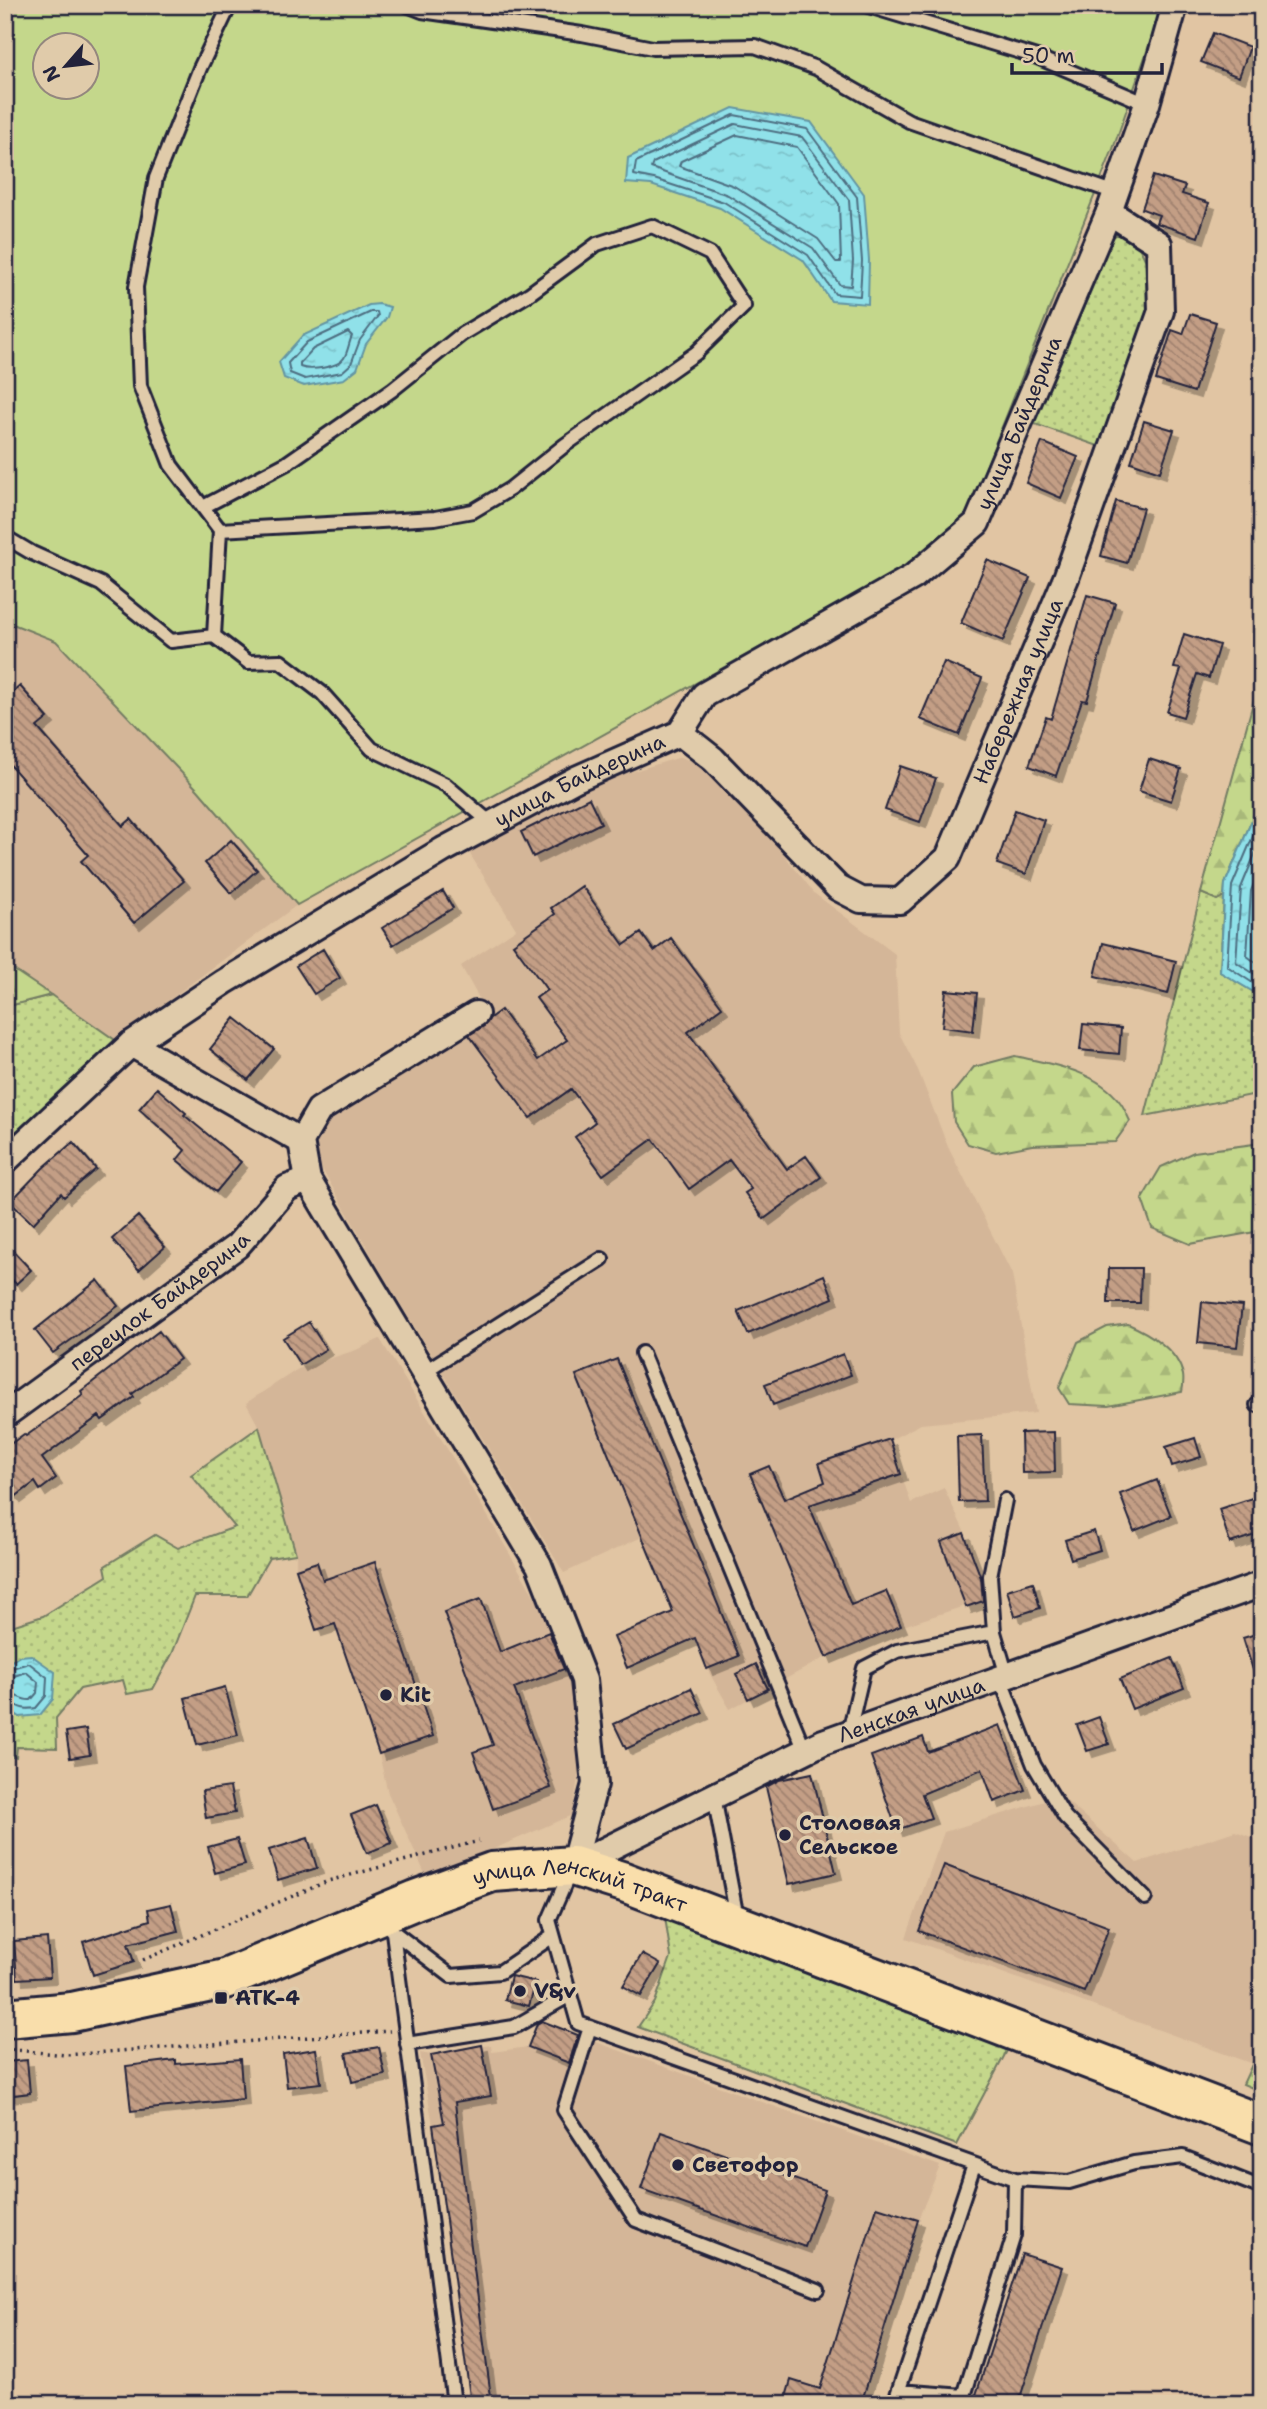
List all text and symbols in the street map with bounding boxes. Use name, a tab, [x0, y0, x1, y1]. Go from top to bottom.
north arrow	[32, 32, 102, 102]
scale bar	[1012, 32, 1162, 76]
text: 50 m	[1022, 42, 1075, 70]
text: N	[37, 61, 66, 86]
street label: улица Байдерина	[970, 332, 1069, 515]
street label: Набережная улица	[967, 594, 1070, 789]
street label: улица Байдерина	[490, 727, 670, 834]
street label: переулок Байдерина	[64, 1226, 257, 1377]
street label: Ленская улица	[834, 1671, 989, 1749]
place label: Kit	[400, 1681, 431, 1709]
marker: Kit	[378, 1687, 394, 1703]
place label: Столовая Сельское	[799, 1809, 901, 1861]
marker: Столовая Сельское	[777, 1827, 793, 1843]
street label: улица Ленский тракт	[468, 1851, 691, 1919]
place label: V&v	[534, 1977, 576, 2005]
marker: V&v	[512, 1983, 528, 1999]
place label: АТК-4	[235, 1984, 300, 2012]
marker: АТК-4	[213, 1990, 229, 2006]
place label: Светофор	[692, 2151, 798, 2179]
marker: Светофор	[670, 2157, 686, 2173]

